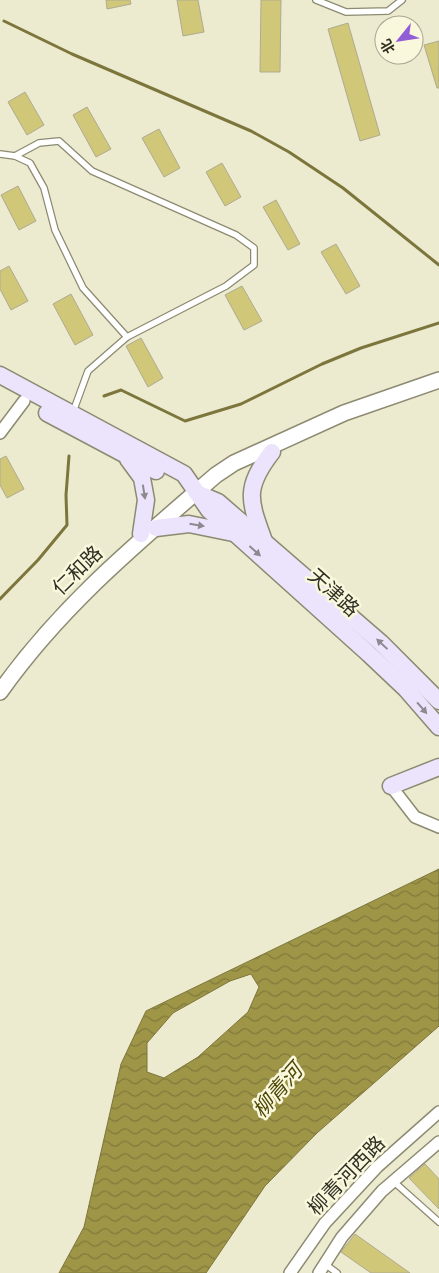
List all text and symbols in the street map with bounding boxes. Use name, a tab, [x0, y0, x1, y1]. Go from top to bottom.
north arrow	[374, 15, 424, 65]
text: 北	[378, 36, 398, 56]
one-way arrow	[141, 484, 149, 500]
one-way arrow	[189, 522, 205, 530]
street label: 仁和路	[49, 542, 107, 599]
one-way arrow	[249, 546, 262, 557]
street label: 天津路	[304, 564, 363, 621]
one-way arrow	[376, 638, 388, 650]
one-way arrow	[417, 701, 428, 714]
water label: 柳青河	[249, 1057, 309, 1122]
street label: 柳青河西路	[304, 1132, 389, 1219]

